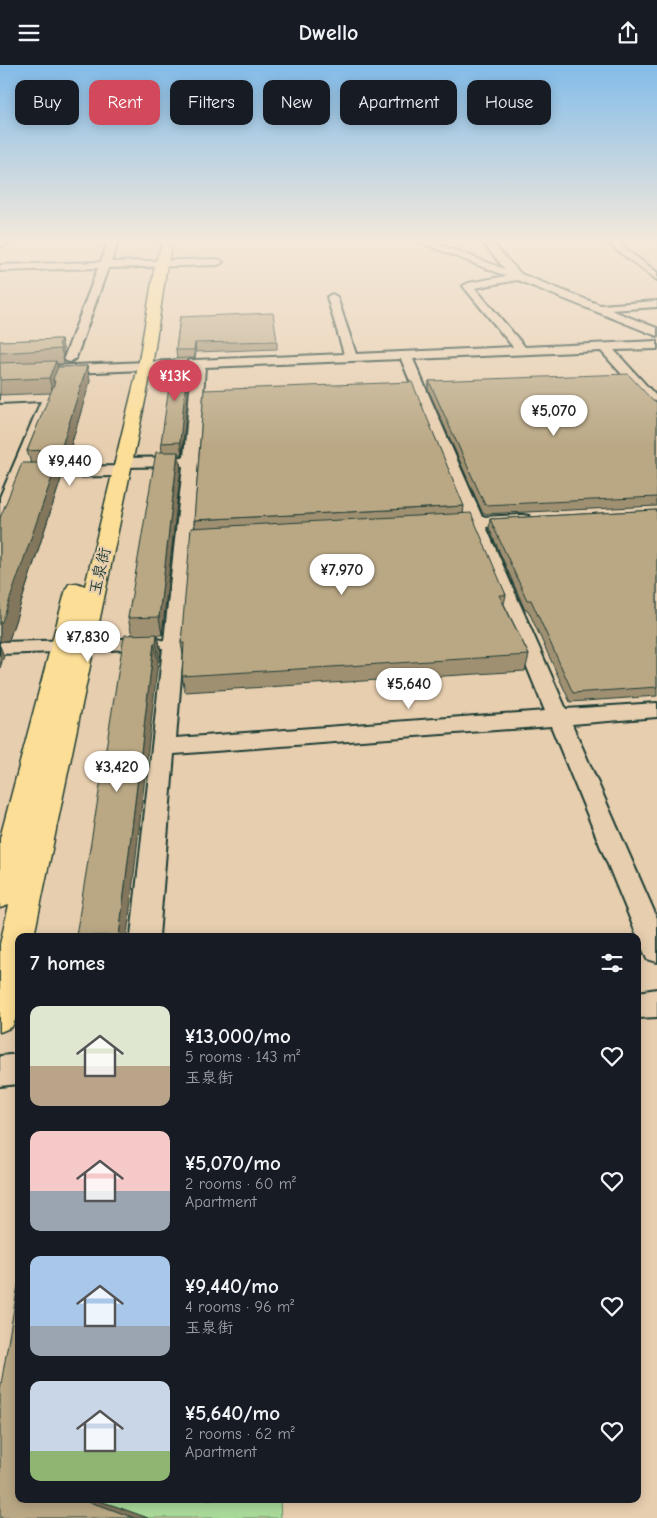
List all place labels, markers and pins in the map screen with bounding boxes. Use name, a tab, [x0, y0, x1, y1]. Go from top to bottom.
pin: ¥13K	[145, 359, 205, 402]
pin: ¥5,070	[513, 395, 595, 437]
pin: ¥9,440	[29, 445, 111, 487]
pin: ¥7,970	[301, 553, 383, 596]
pin: ¥7,830	[47, 621, 129, 663]
pin: ¥5,640	[368, 667, 450, 710]
pin: ¥3,420	[76, 751, 158, 793]

